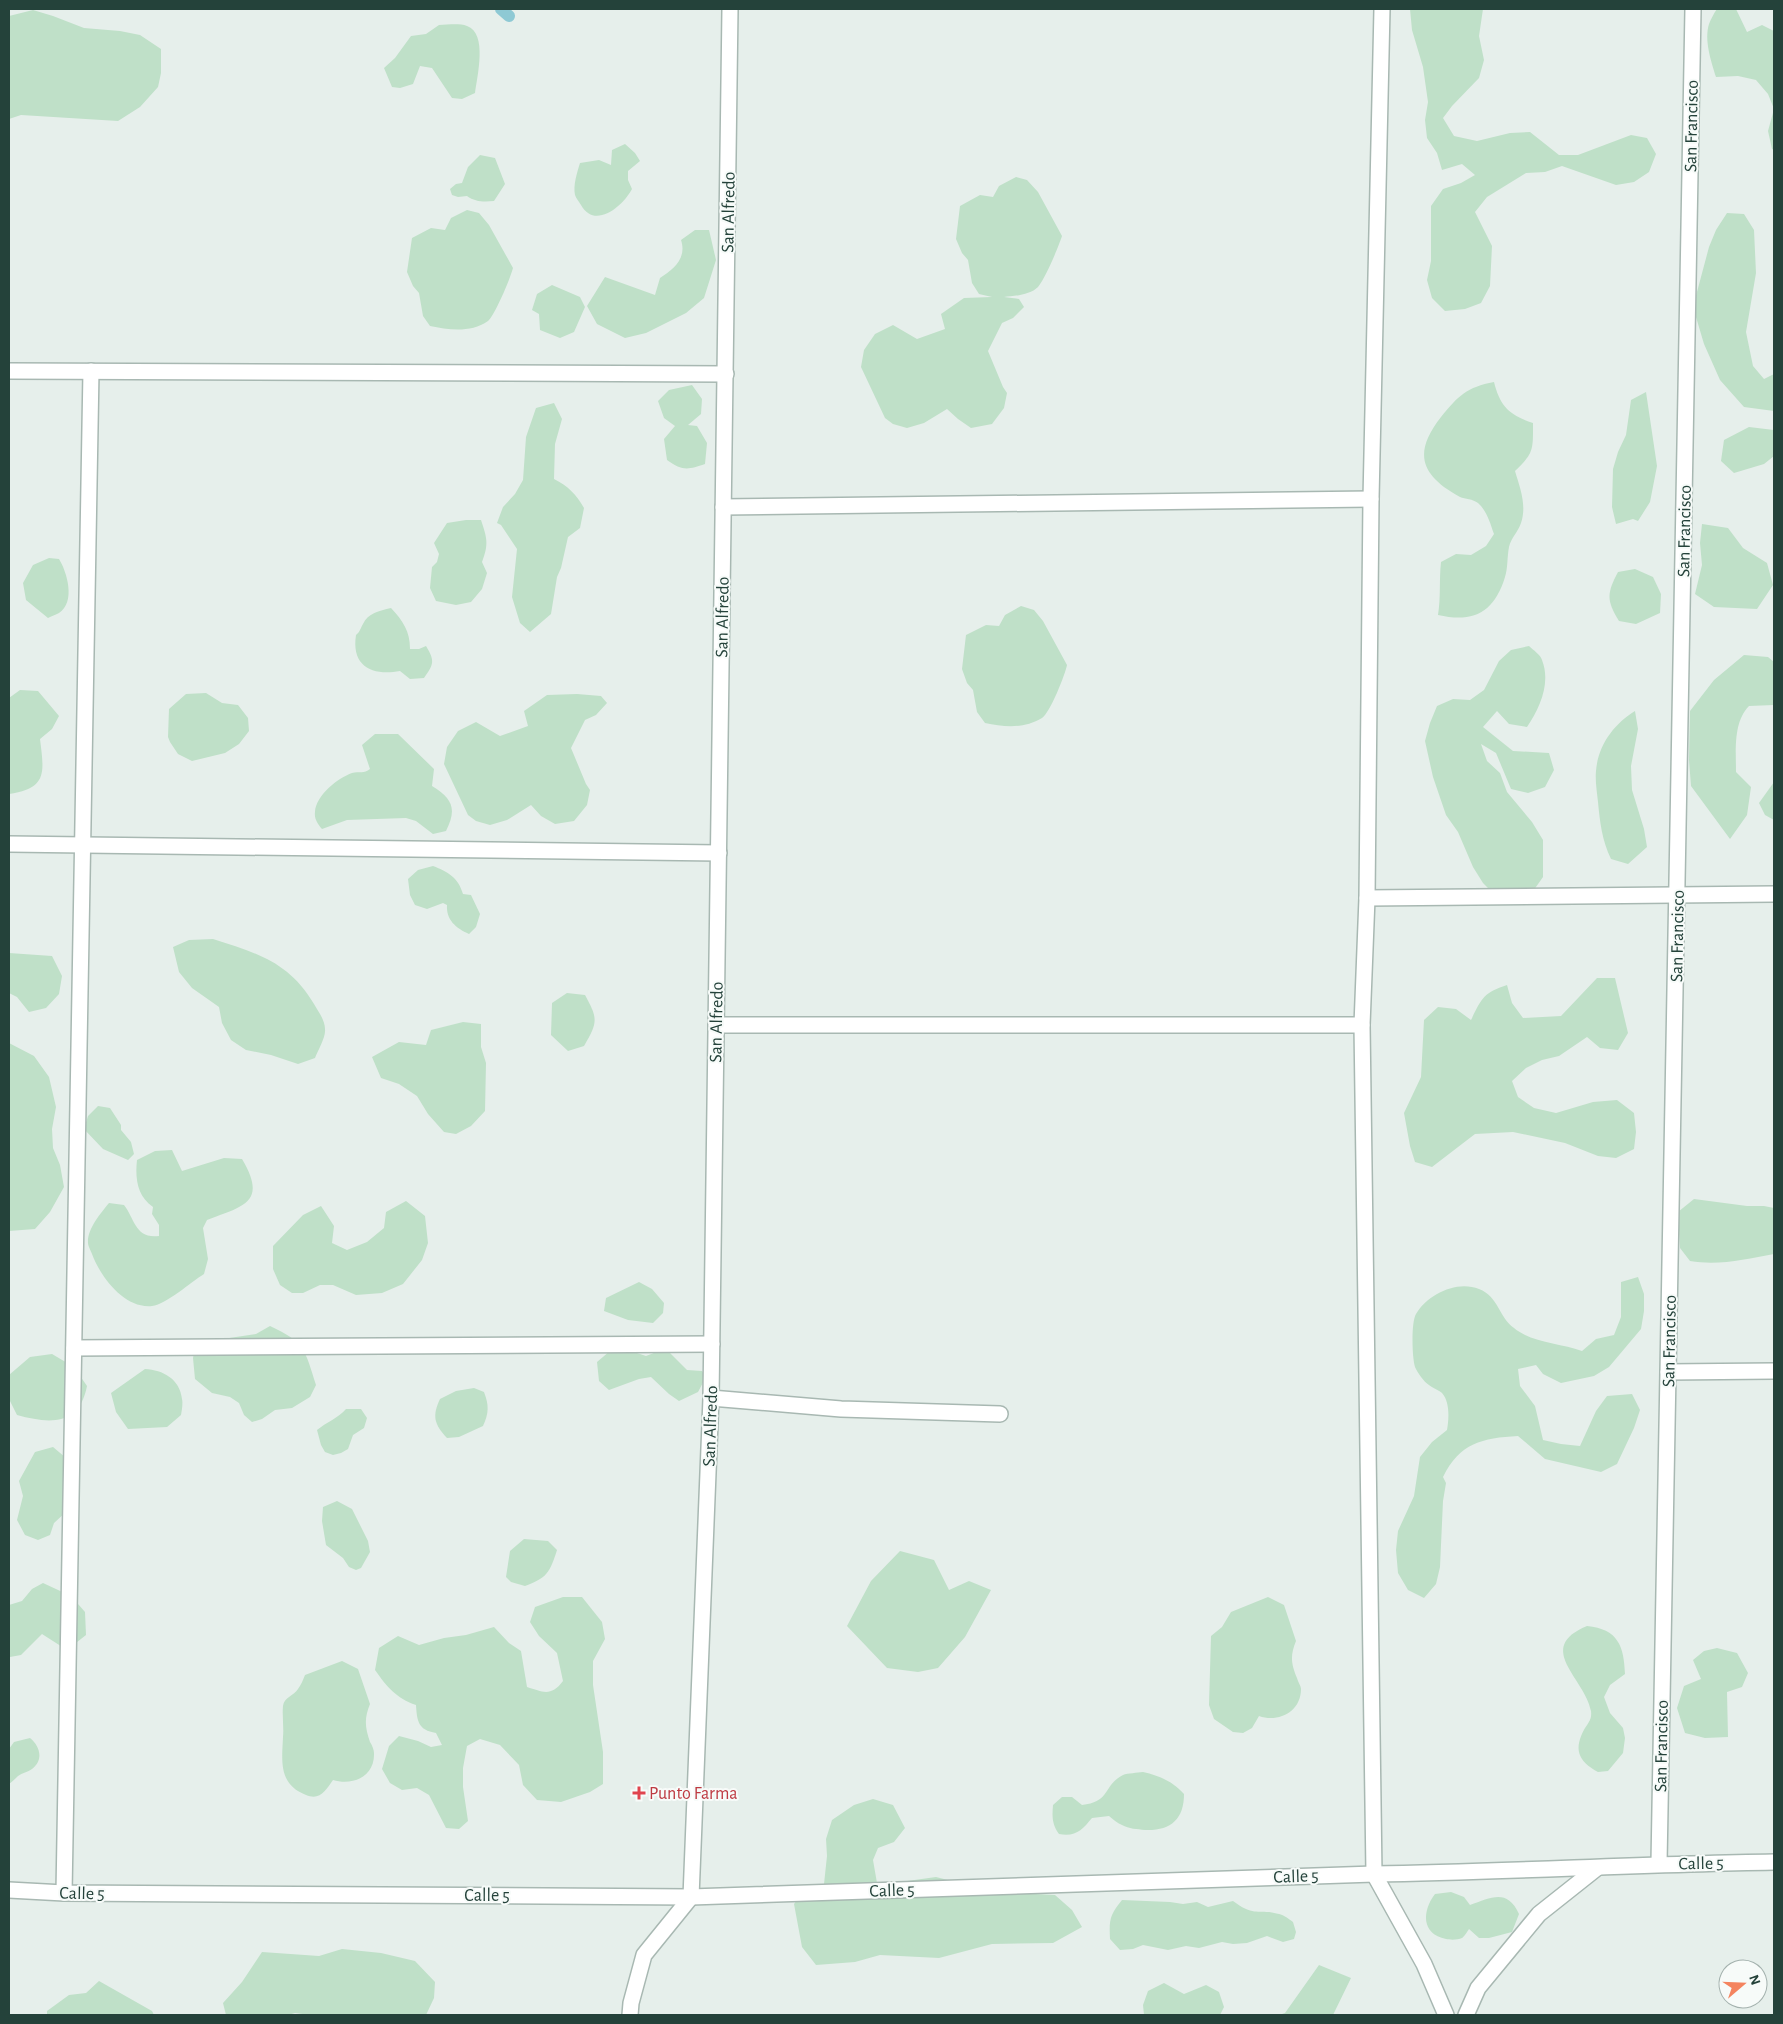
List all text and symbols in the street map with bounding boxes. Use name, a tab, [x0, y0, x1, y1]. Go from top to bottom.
street label: San Francisco	[1682, 79, 1702, 172]
street label: San Alfredo	[719, 171, 739, 253]
street label: San Francisco	[1675, 484, 1695, 577]
street label: San Alfredo	[713, 576, 733, 658]
street label: San Francisco	[1668, 889, 1688, 982]
street label: San Alfredo	[707, 981, 727, 1063]
street label: San Francisco	[1660, 1294, 1680, 1387]
street label: San Alfredo	[701, 1385, 721, 1467]
street label: San Francisco	[1652, 1699, 1672, 1792]
place label: Punto Farma	[649, 1785, 738, 1803]
marker: Punto Farma	[633, 1787, 645, 1799]
street label: Calle 5	[1678, 1855, 1724, 1873]
street label: Calle 5	[1273, 1867, 1319, 1887]
street label: Calle 5	[869, 1881, 915, 1901]
street label: Calle 5	[59, 1885, 105, 1903]
street label: Calle 5	[464, 1887, 510, 1905]
north arrow	[1718, 1959, 1768, 2009]
text: N	[1746, 1973, 1763, 1987]

